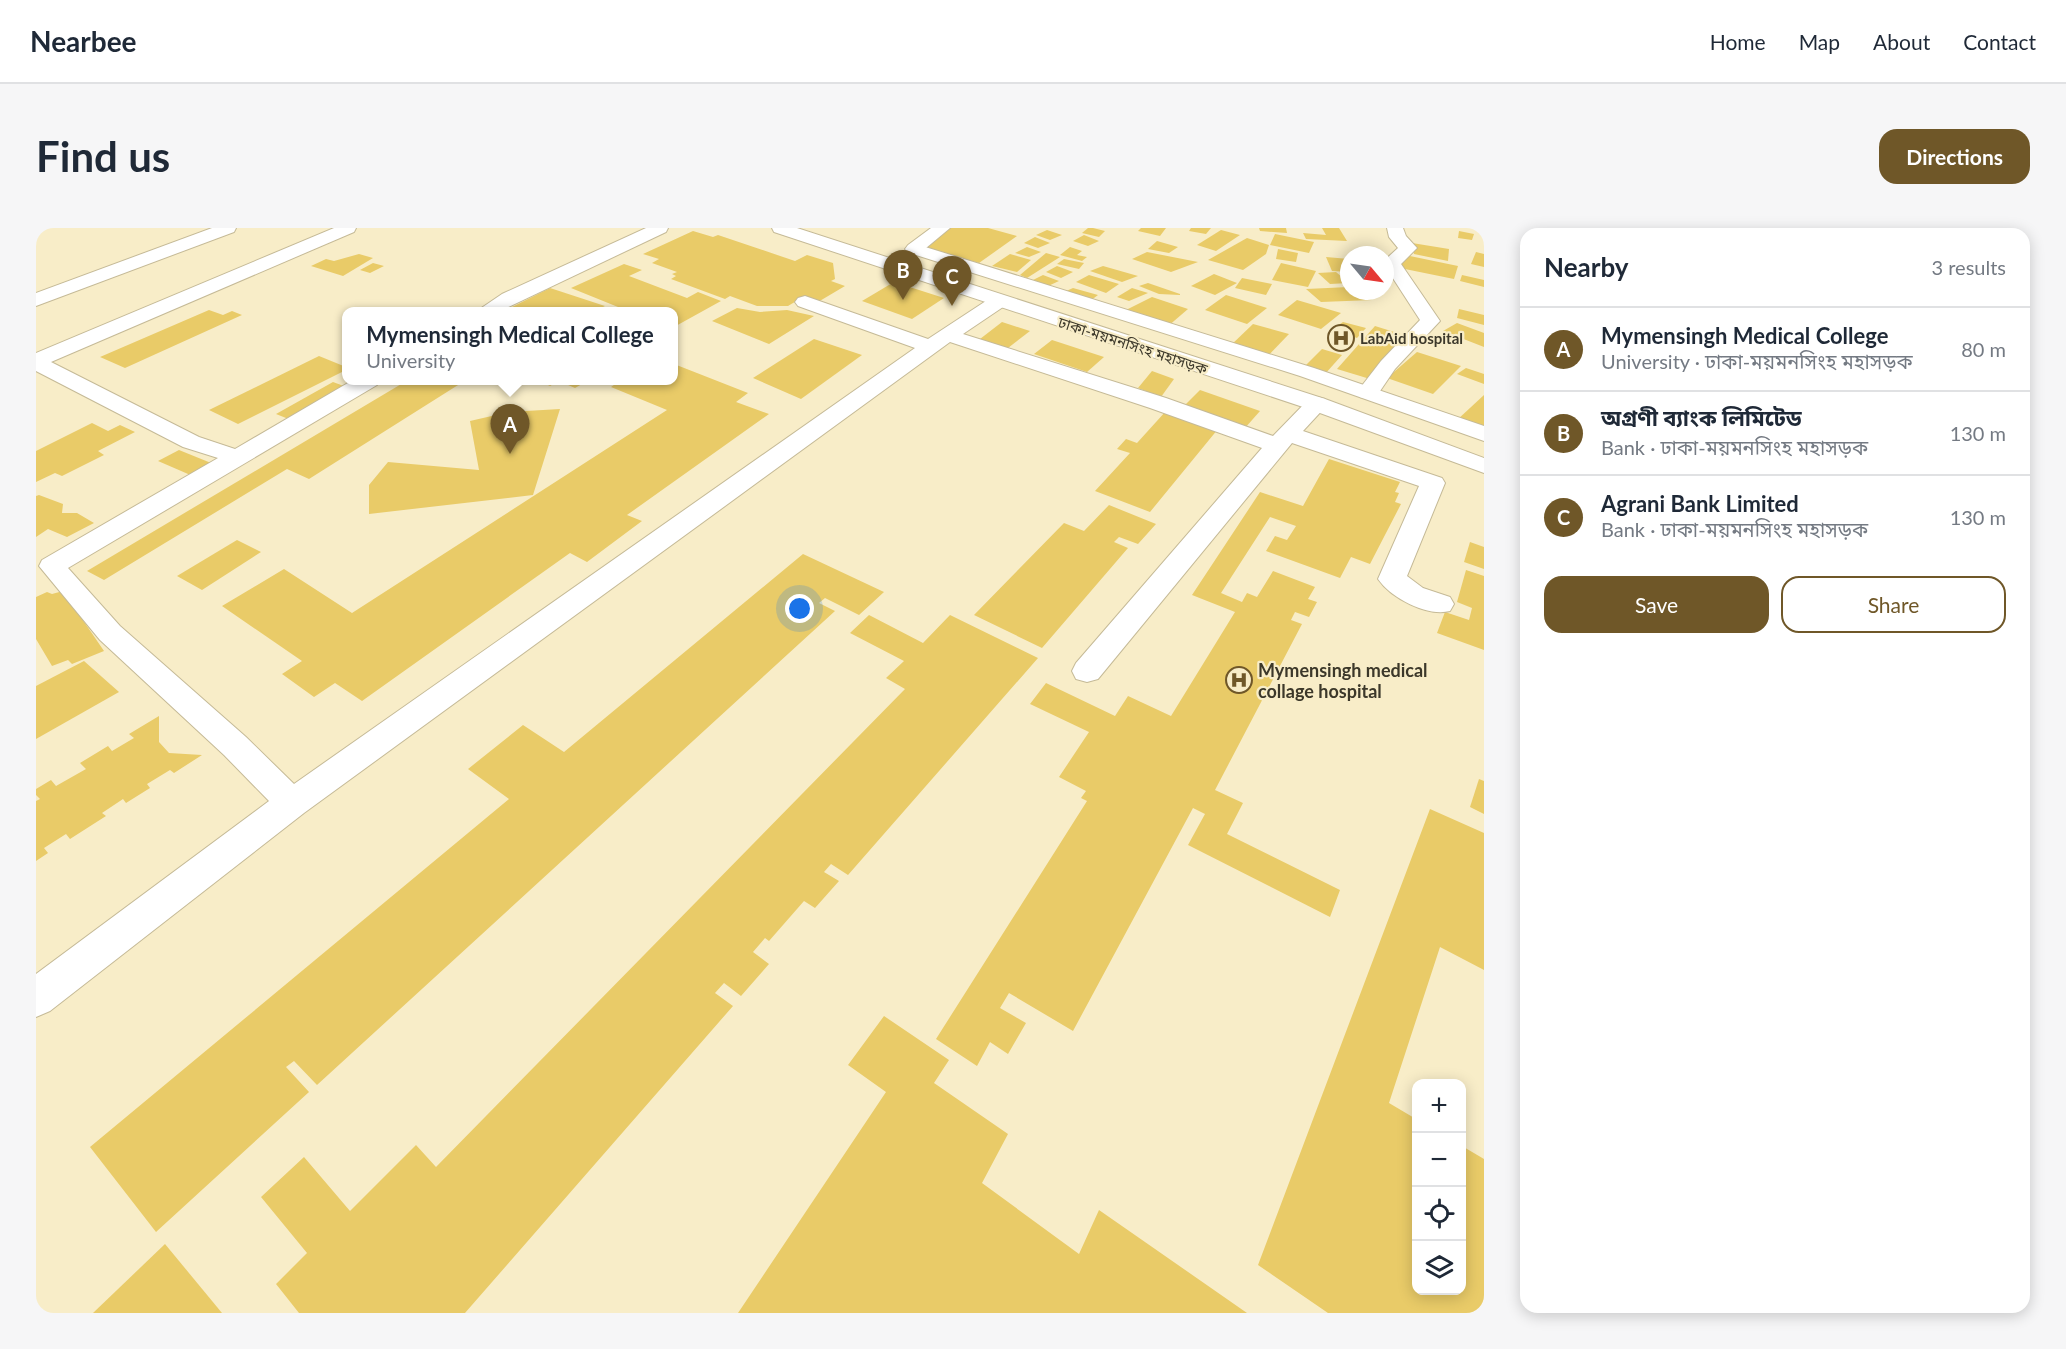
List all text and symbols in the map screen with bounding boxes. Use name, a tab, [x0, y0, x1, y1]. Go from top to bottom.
text: Nearbee	[30, 24, 137, 58]
text: Home	[1710, 29, 1766, 54]
text: Map	[1799, 29, 1840, 54]
text: About	[1873, 29, 1930, 54]
text: Contact	[1963, 29, 2036, 54]
button: Directions	[1879, 129, 2030, 184]
text: Find us	[36, 131, 170, 181]
north arrow	[1340, 246, 1394, 300]
pin: B	[884, 250, 922, 300]
text: Nearby	[1544, 251, 1629, 283]
text: 3 results	[1931, 255, 2006, 279]
pin: C	[932, 256, 972, 306]
popup	[342, 307, 678, 385]
street label: ঢাকা-ময়মনসিংহ মহাসড়ক	[1055, 312, 1211, 378]
text: Mymensingh Medical College	[366, 321, 654, 348]
text: Mymensingh Medical College	[1601, 322, 1888, 349]
hospital icon: LabAid hospital	[1326, 323, 1356, 353]
place label: LabAid hospital	[1360, 329, 1463, 347]
text: A	[1557, 337, 1570, 361]
text: 80 m	[1961, 337, 2006, 361]
text: University	[366, 348, 455, 372]
text: University · ঢাকা-ময়মনসিংহ মহাসড়ক	[1601, 349, 1913, 373]
pin: A	[490, 404, 530, 454]
text: অগ্রণী ব্যাংক লিমিটেড	[1601, 404, 1802, 431]
text: B	[1557, 421, 1570, 445]
text: 130 m	[1950, 421, 2006, 445]
text: Bank · ঢাকা-ময়মনসিংহ মহাসড়ক	[1601, 435, 1868, 459]
text: Agrani Bank Limited	[1601, 490, 1799, 517]
text: C	[1557, 505, 1570, 529]
text: 130 m	[1950, 505, 2006, 529]
text: Bank · ঢাকা-ময়মনসিংহ মহাসড়ক	[1601, 517, 1868, 541]
button: Save	[1544, 576, 1769, 633]
button: Share	[1781, 576, 2006, 633]
your location	[785, 594, 814, 623]
place label: Mymensingh medical collage hospital	[1258, 659, 1428, 702]
hospital icon: Mymensingh medical collage hospital	[1224, 665, 1254, 695]
map controls	[1412, 1079, 1466, 1295]
button: +	[1412, 1079, 1466, 1133]
button: −	[1412, 1133, 1466, 1187]
button: locate	[1412, 1187, 1466, 1241]
button: layers	[1412, 1241, 1466, 1295]

